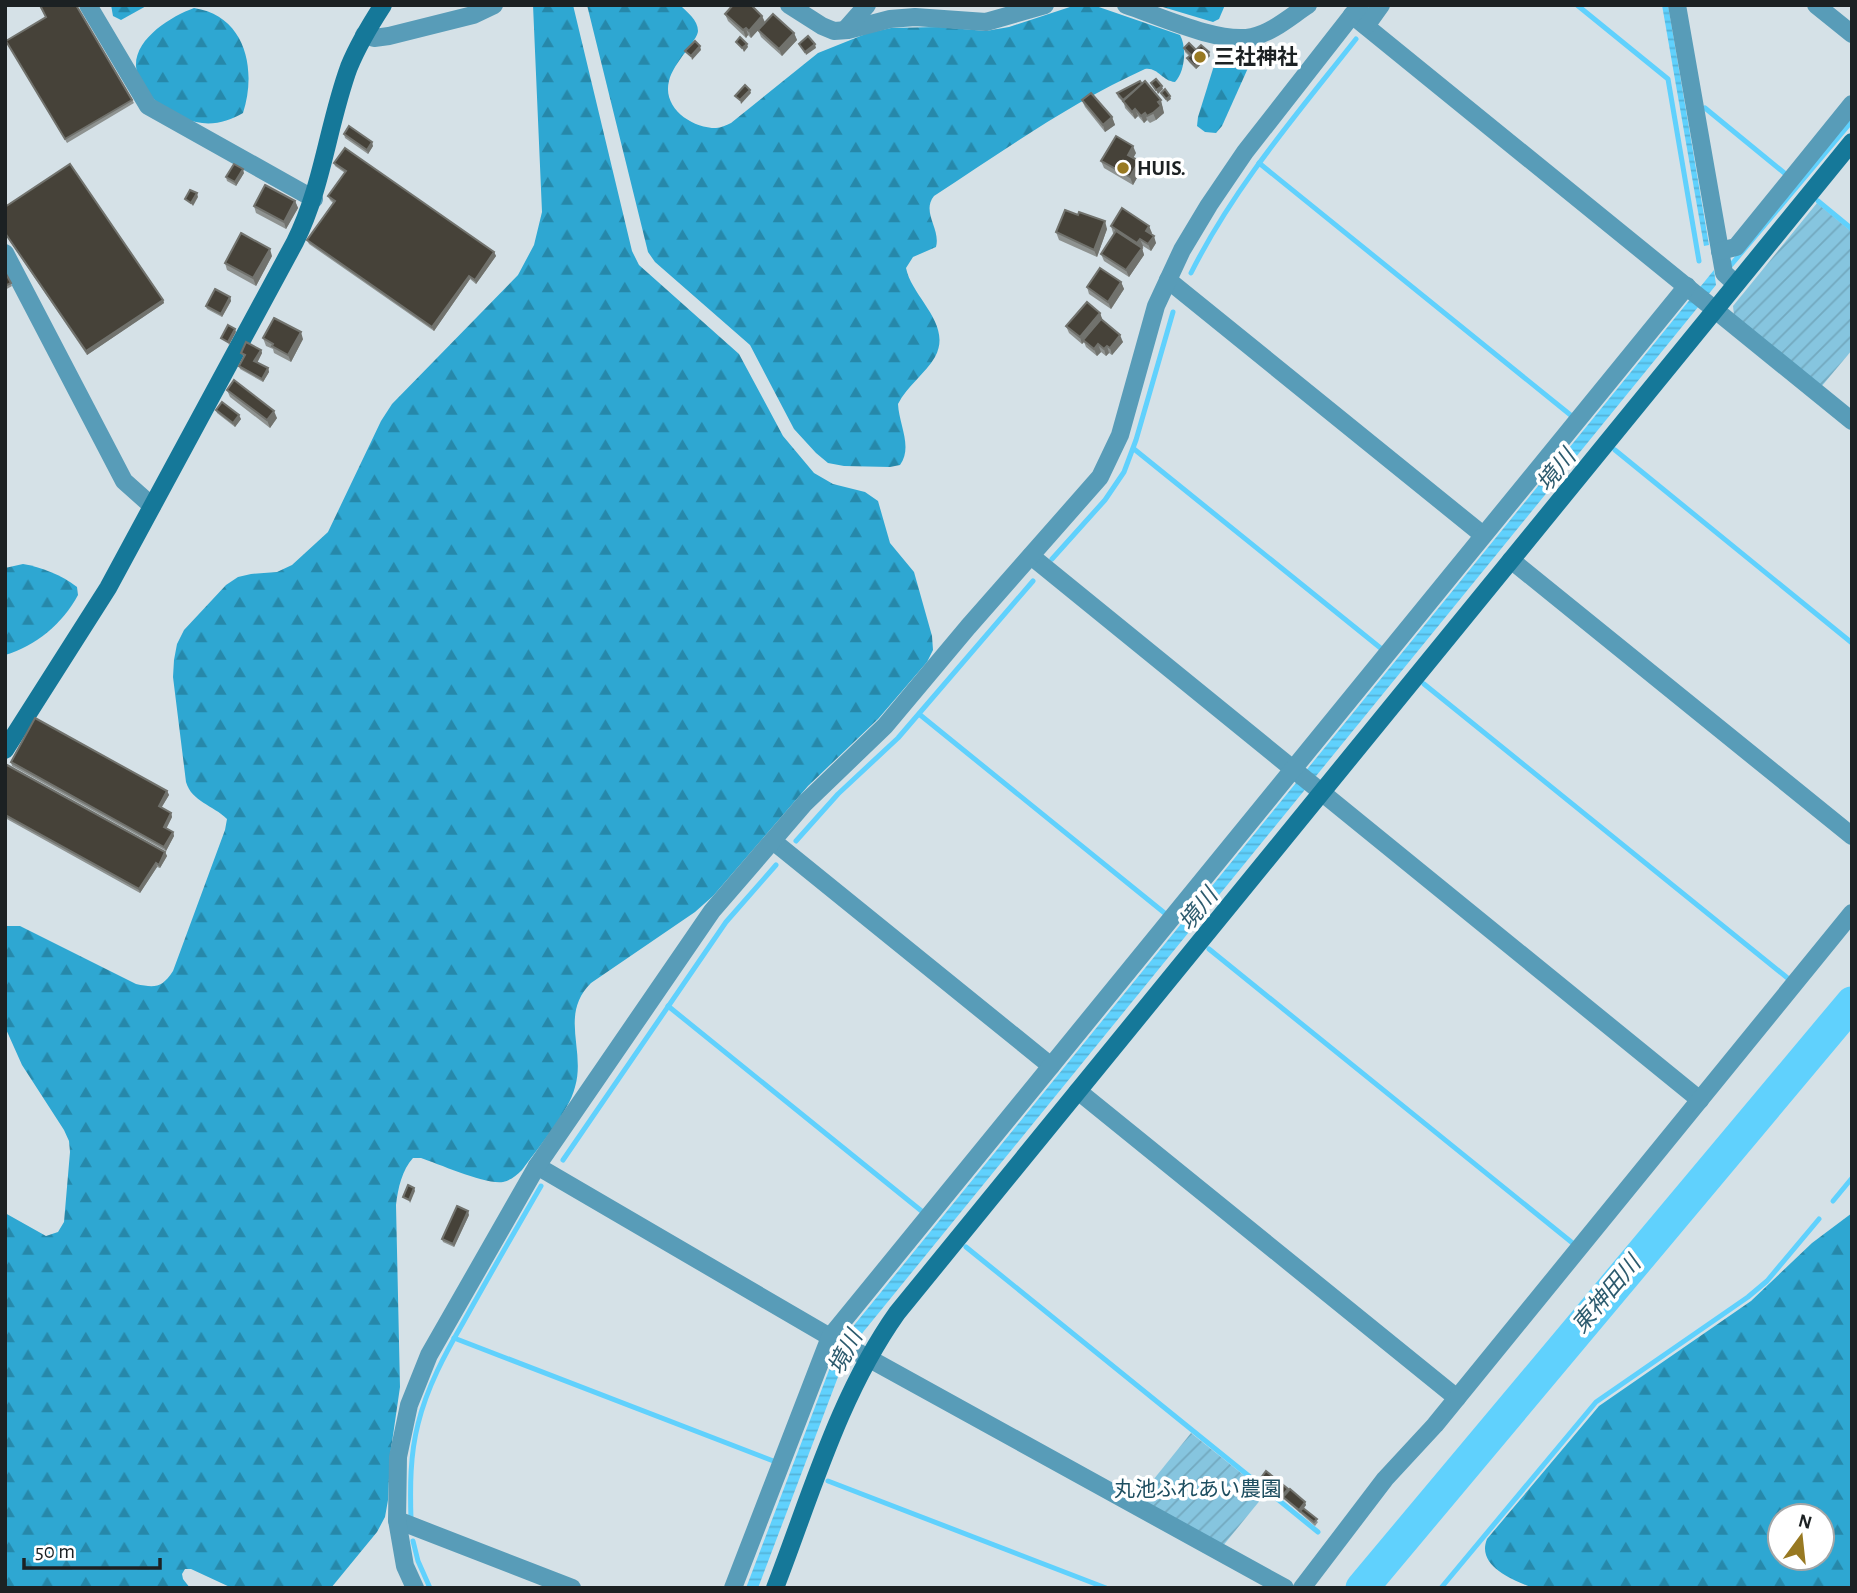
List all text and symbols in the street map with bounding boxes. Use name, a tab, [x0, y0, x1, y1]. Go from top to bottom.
place label: 三社神社	[1214, 45, 1298, 68]
marker: 三社神社	[1192, 49, 1208, 65]
place label: HUIS.	[1137, 158, 1186, 179]
marker: HUIS.	[1115, 160, 1131, 176]
water label: 境川	[1532, 442, 1582, 496]
water label: 境川	[1174, 881, 1224, 935]
water label: 東神田川	[1567, 1249, 1647, 1338]
water label: 境川	[823, 1324, 868, 1379]
park label: 丸池ふれあい農園	[1114, 1478, 1282, 1500]
north arrow	[1766, 1502, 1836, 1572]
text: N	[1796, 1511, 1814, 1533]
scale bar	[24, 1526, 161, 1570]
text: 50 m	[35, 1541, 75, 1562]

